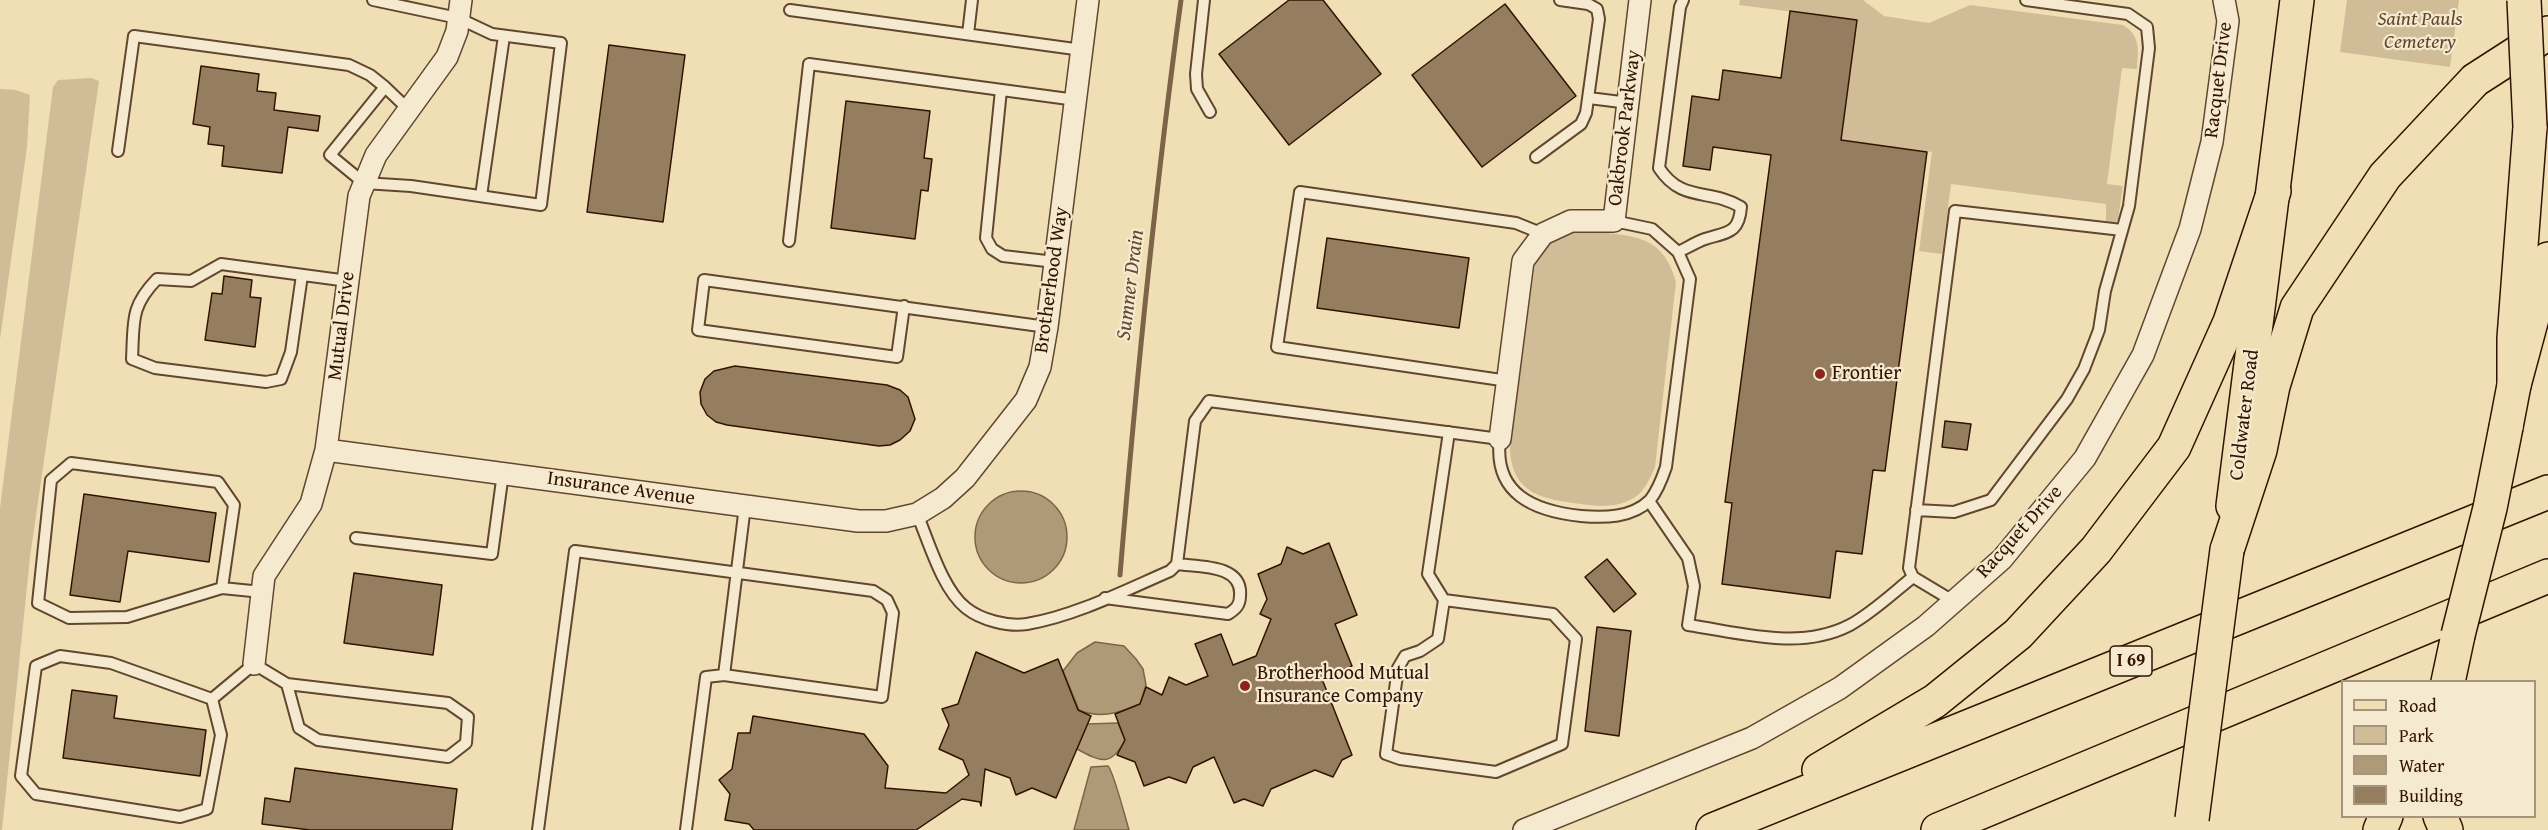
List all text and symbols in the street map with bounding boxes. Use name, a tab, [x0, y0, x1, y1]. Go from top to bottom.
park label: Saint Pauls Cemetery	[2377, 8, 2463, 55]
street label: Racquet Drive	[2200, 21, 2238, 139]
street label: Oakbrook Parkway	[1604, 49, 1646, 207]
street label: Brotherhood Way	[1030, 205, 1074, 355]
water label: Sumner Drain	[1112, 228, 1150, 342]
street label: Mutual Drive	[323, 270, 361, 382]
street label: Coldwater Road	[2225, 348, 2265, 482]
place label: Frontier	[1832, 362, 1901, 386]
marker: Frontier	[1813, 367, 1827, 381]
street label: Insurance Avenue	[546, 467, 696, 511]
street label: Racquet Drive	[1972, 481, 2068, 583]
road number: I 69	[2110, 646, 2152, 676]
place label: Brotherhood Mutual Insurance Company	[1257, 662, 1429, 709]
marker: Brotherhood Mutual Insurance Company	[1238, 679, 1252, 693]
legend	[2341, 680, 2536, 818]
text: Road	[2399, 692, 2437, 719]
text: Park	[2399, 722, 2434, 749]
text: Water	[2399, 752, 2444, 779]
text: Building	[2399, 782, 2463, 809]

